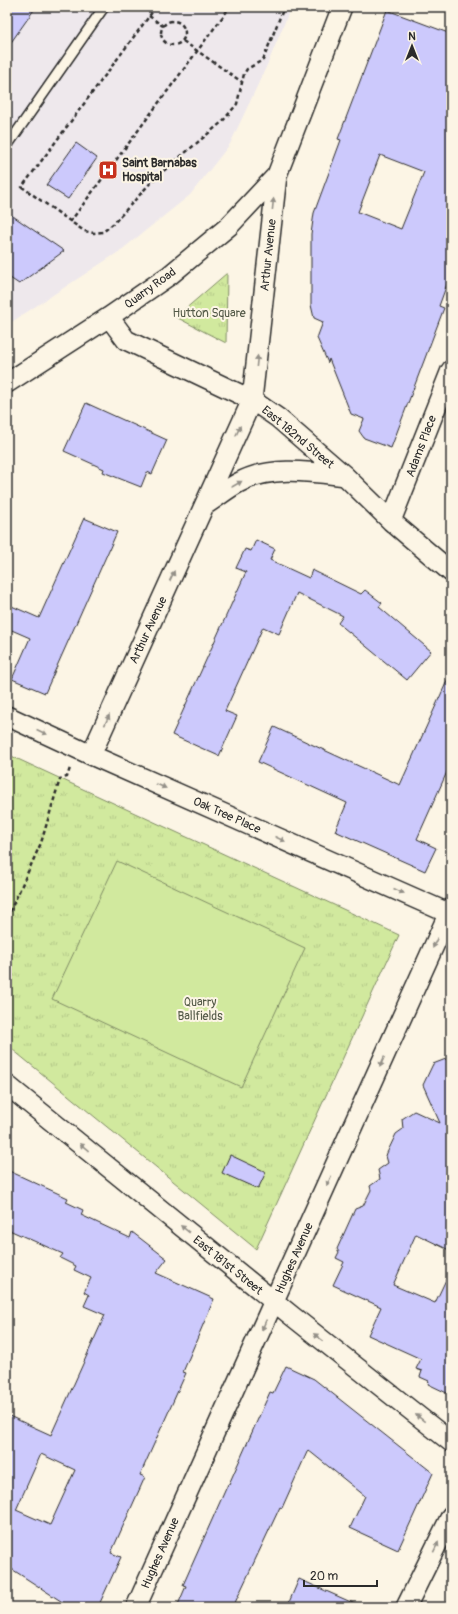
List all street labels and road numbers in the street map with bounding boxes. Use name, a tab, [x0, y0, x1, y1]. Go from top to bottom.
street label: Arthur Avenue	[257, 218, 280, 292]
street label: Quarry Road	[122, 265, 179, 312]
street label: East 182nd Street	[258, 403, 337, 472]
street label: Adams Place	[403, 413, 440, 479]
street label: Arthur Avenue	[126, 594, 171, 666]
street label: Oak Tree Place	[191, 794, 263, 837]
street label: Hughes Avenue	[272, 1220, 317, 1296]
street label: East 181st Street	[190, 1233, 266, 1298]
street label: Hughes Avenue	[138, 1515, 183, 1591]

